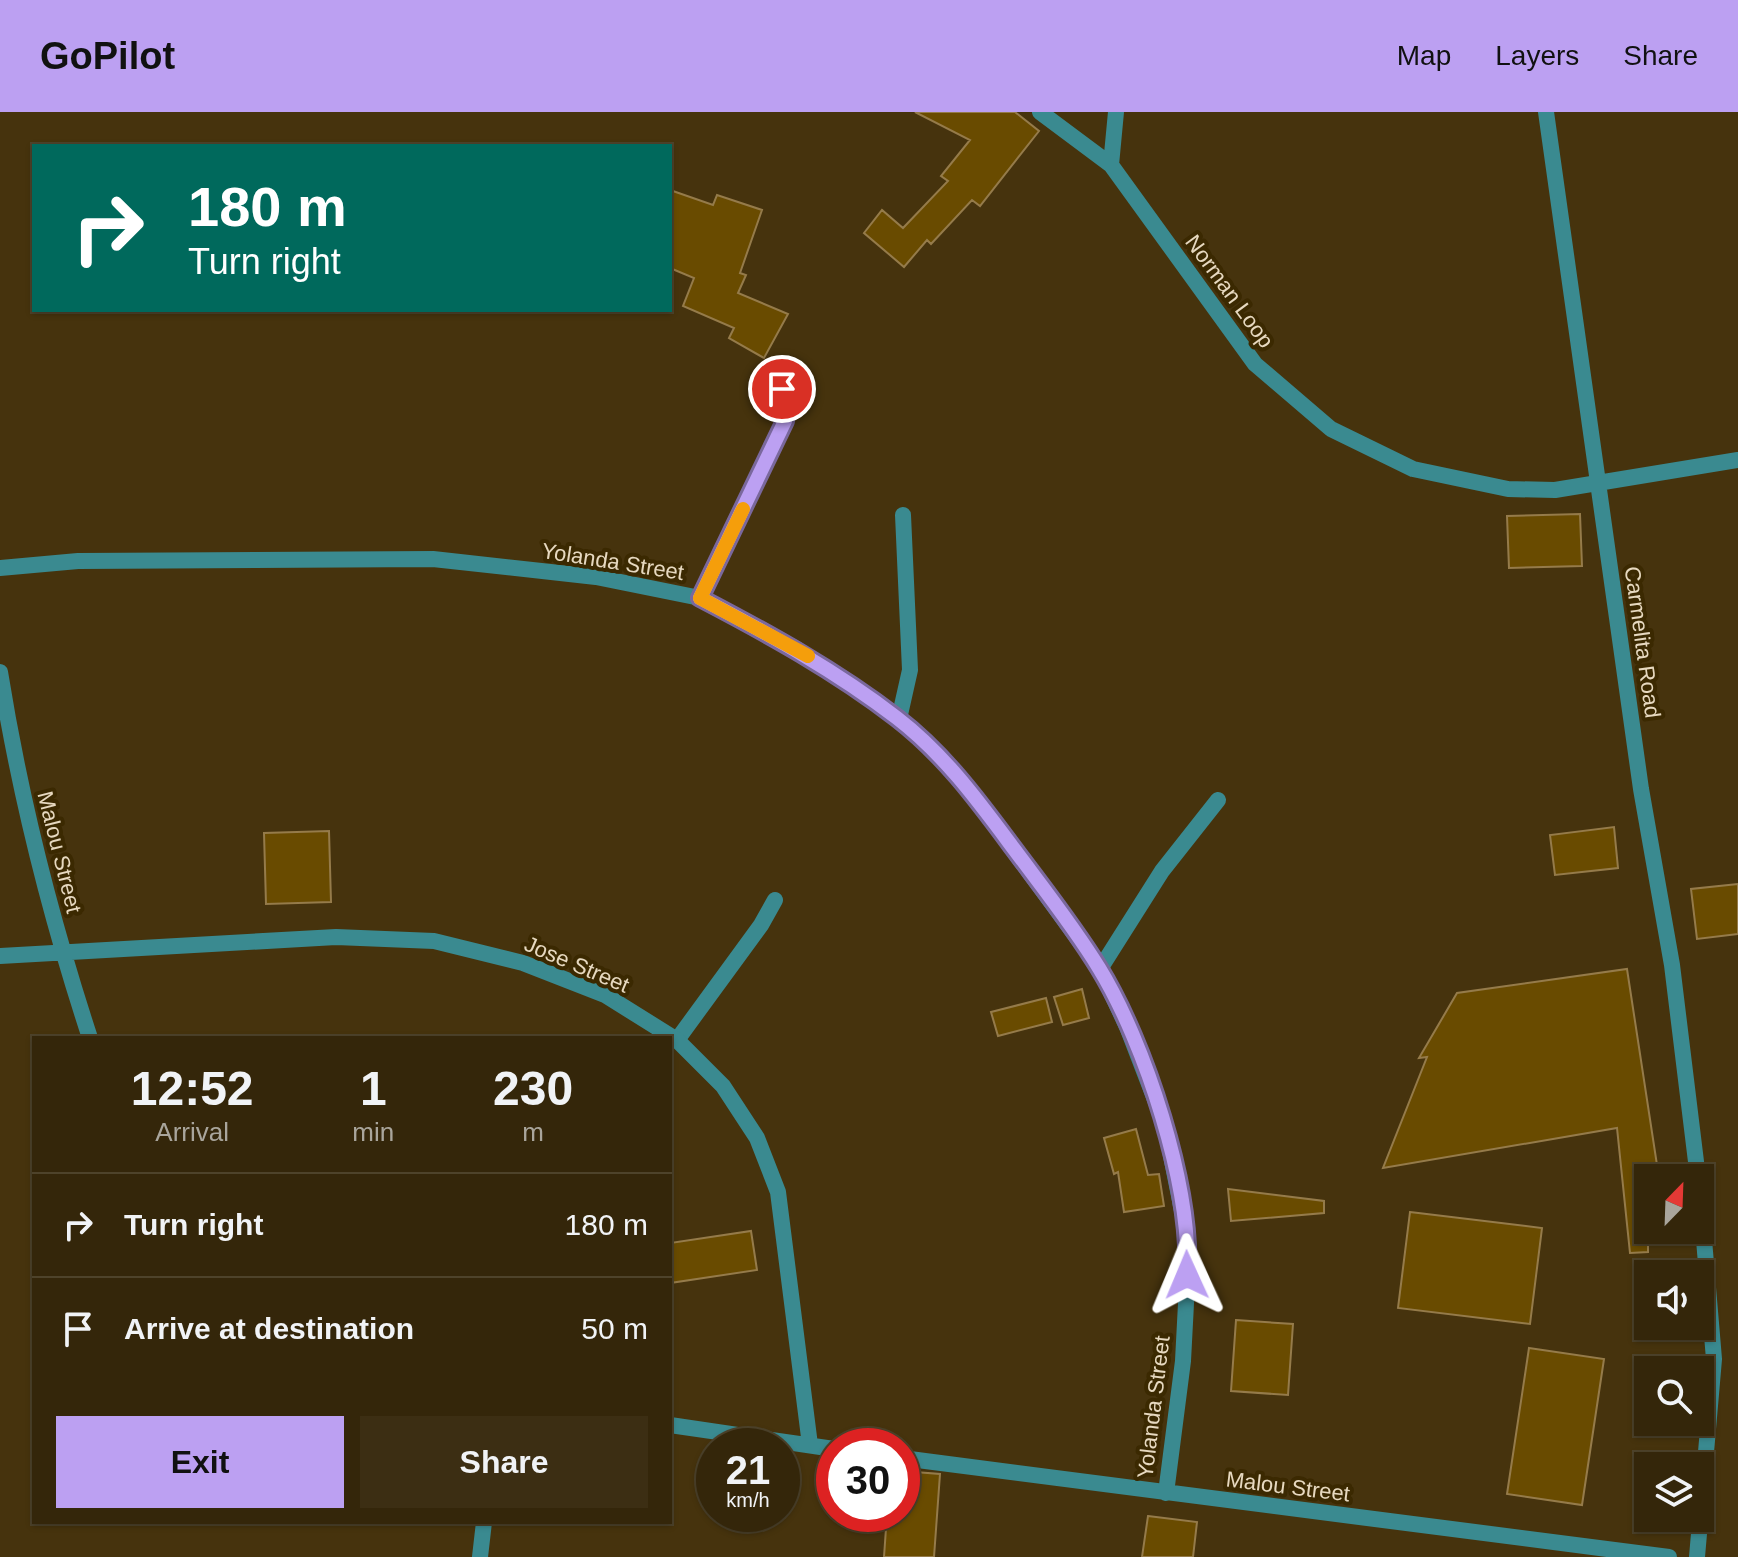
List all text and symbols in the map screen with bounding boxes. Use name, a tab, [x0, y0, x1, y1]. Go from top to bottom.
text: GoPilot	[40, 35, 175, 77]
text: Map	[1397, 40, 1451, 71]
text: Layers	[1495, 40, 1579, 71]
text: Share	[1623, 40, 1698, 71]
text: 180 m	[188, 175, 347, 238]
icon: right	[56, 176, 160, 280]
street label: Norman Loop	[1180, 230, 1279, 353]
text: Turn right	[188, 241, 341, 282]
pin	[748, 355, 816, 423]
icon: arrive	[760, 367, 804, 411]
street label: Yolanda Street	[540, 538, 686, 585]
street label: Carmelita Road	[1619, 565, 1666, 719]
street label: Malou Street	[32, 789, 87, 916]
street label: Jose Street	[521, 931, 633, 998]
text: 12:52	[131, 1062, 254, 1115]
text: 1	[360, 1062, 387, 1115]
text: 230	[493, 1062, 573, 1115]
text: Arrival	[155, 1117, 229, 1147]
text: min	[352, 1117, 394, 1147]
text: m	[522, 1117, 544, 1147]
north arrow	[1634, 1164, 1714, 1244]
map controls	[1634, 1164, 1714, 1532]
icon: right	[56, 1203, 100, 1247]
text: Turn right	[124, 1208, 263, 1241]
text: 180 m	[565, 1208, 648, 1241]
position arrow	[1145, 1233, 1229, 1317]
button: sound	[1634, 1260, 1714, 1340]
icon: arrive	[56, 1307, 100, 1351]
text: Arrive at destination	[124, 1312, 414, 1345]
text: 50 m	[581, 1312, 648, 1345]
street label: Yolanda Street	[1132, 1334, 1175, 1480]
button: search	[1634, 1356, 1714, 1436]
button: Exit	[56, 1416, 344, 1508]
button: Share	[360, 1416, 648, 1508]
speed limit sign: 30	[816, 1428, 920, 1532]
text: 21	[726, 1448, 770, 1492]
button: layers	[1634, 1452, 1714, 1532]
street label: Malou Street	[1225, 1466, 1351, 1507]
text: km/h	[726, 1489, 770, 1511]

